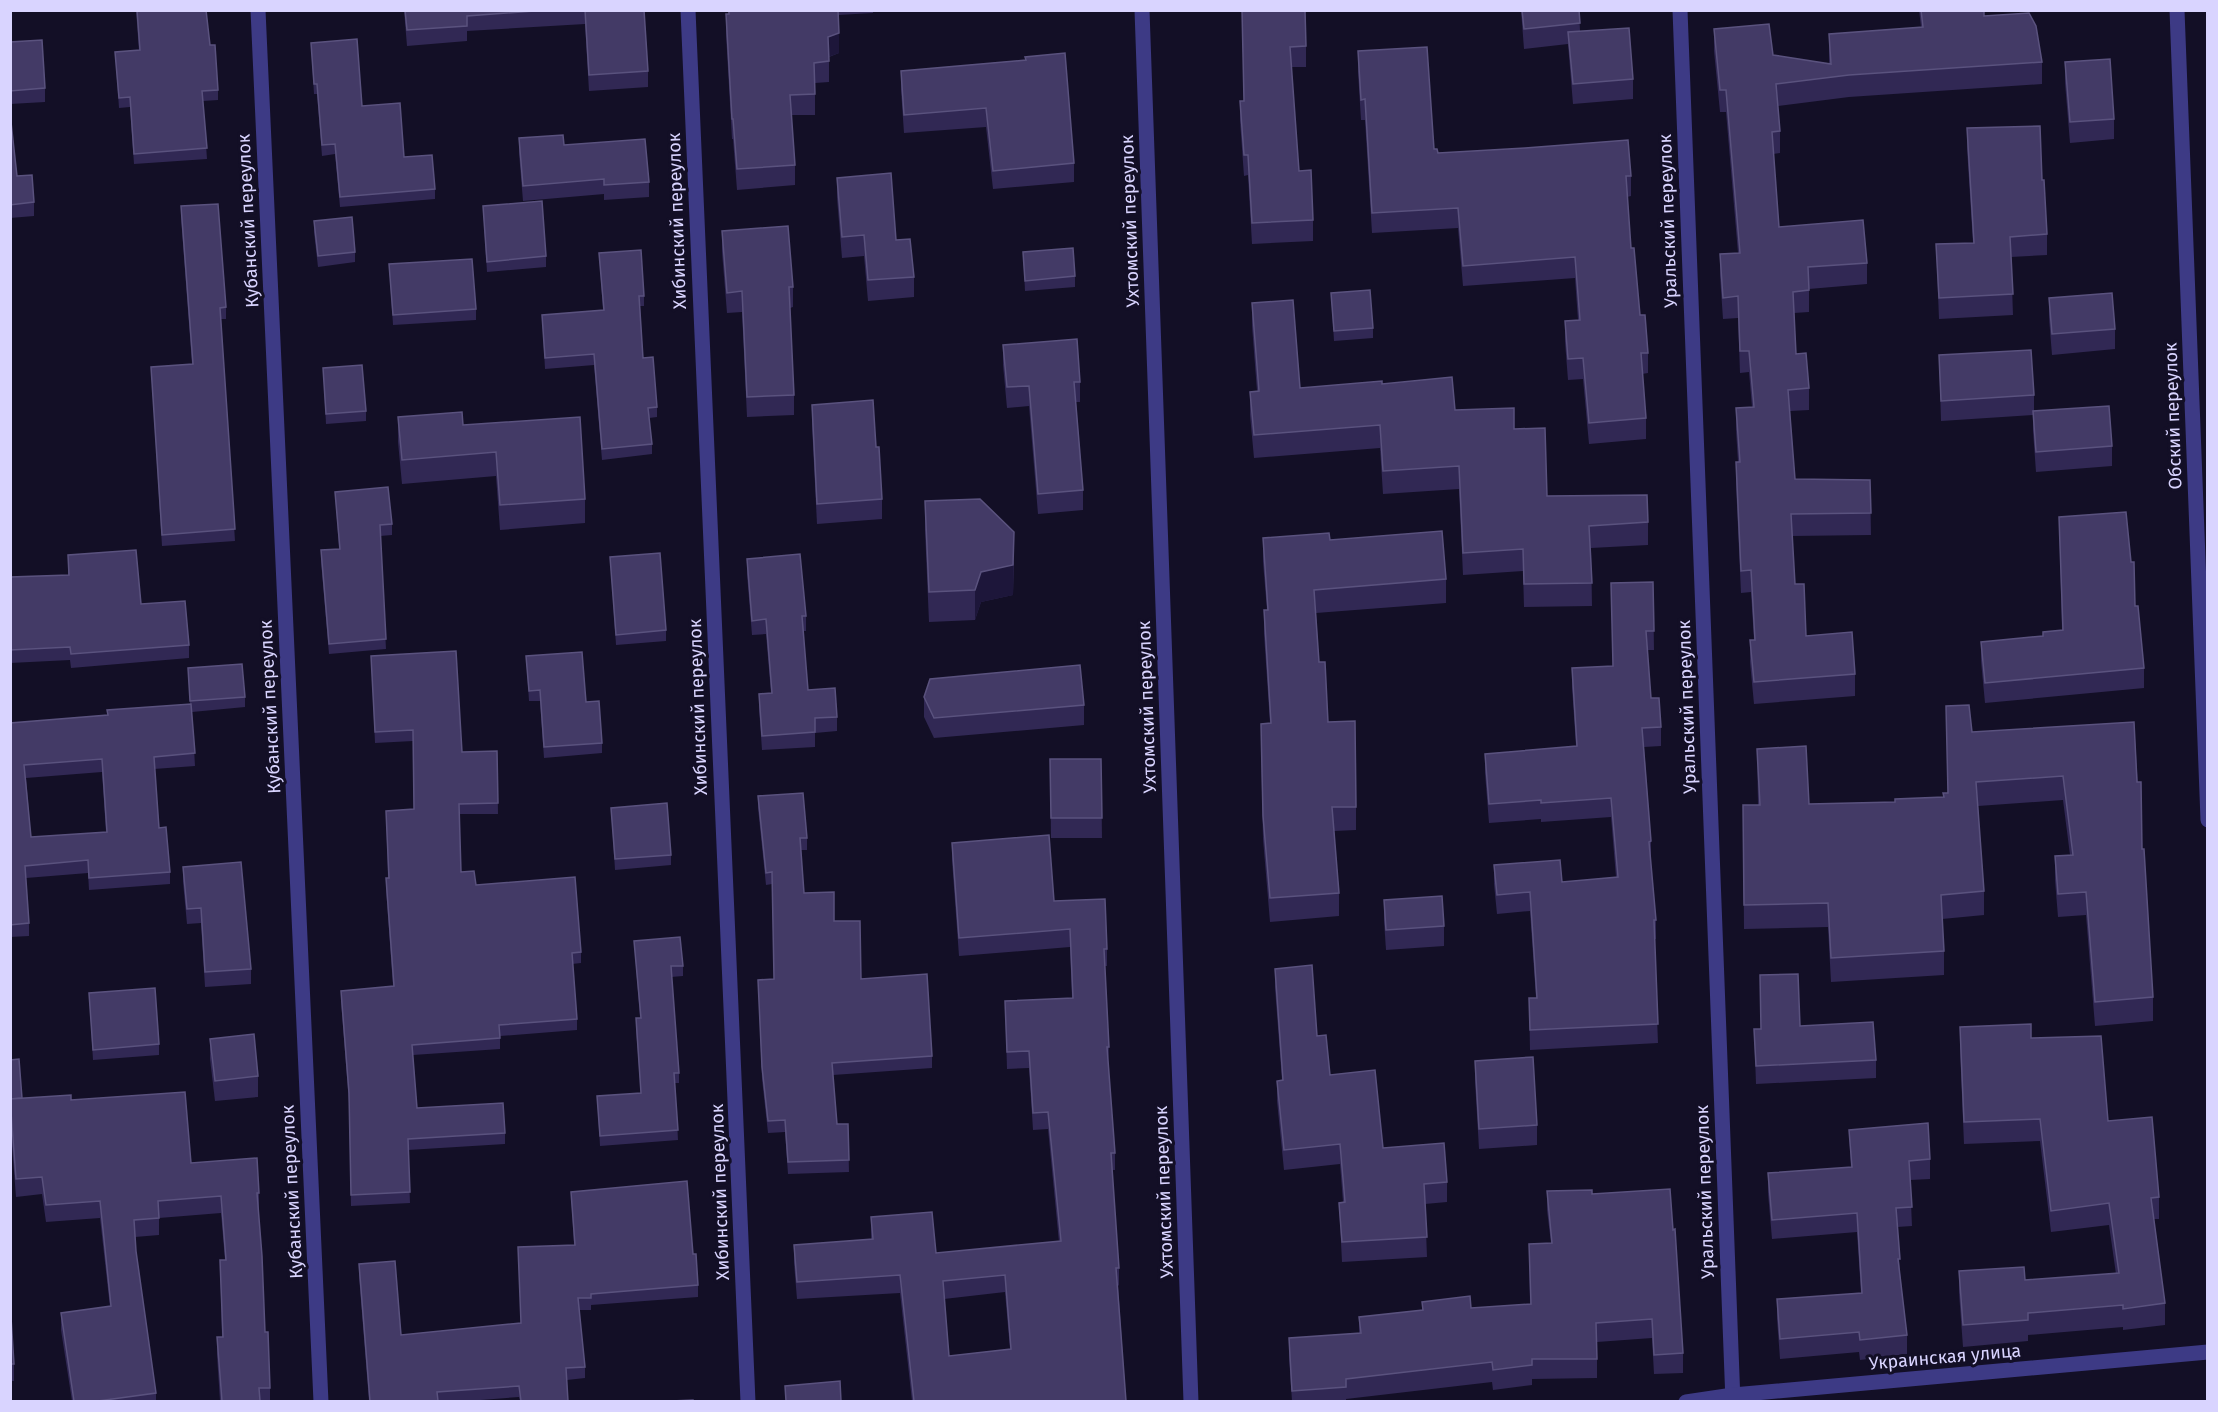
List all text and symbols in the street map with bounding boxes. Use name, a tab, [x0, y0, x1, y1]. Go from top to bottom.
street label: Хибинский переулок	[663, 132, 691, 310]
street label: Кубанский переулок	[232, 133, 264, 308]
street label: Уральский переулок	[1654, 133, 1682, 308]
street label: Ухтомский переулок	[1116, 134, 1144, 307]
street label: Обский переулок	[2159, 342, 2187, 490]
street label: Хибинский переулок	[684, 618, 712, 796]
street label: Кубанский переулок	[254, 619, 286, 794]
street label: Уральский переулок	[1673, 619, 1701, 794]
street label: Ухтомский переулок	[1133, 620, 1161, 793]
street label: Хибинский переулок	[706, 1103, 734, 1281]
street label: Кубанский переулок	[276, 1104, 308, 1279]
street label: Уральский переулок	[1691, 1104, 1719, 1279]
street label: Ухтомский переулок	[1150, 1105, 1178, 1278]
street label: Украинская улица	[1868, 1339, 2022, 1375]

